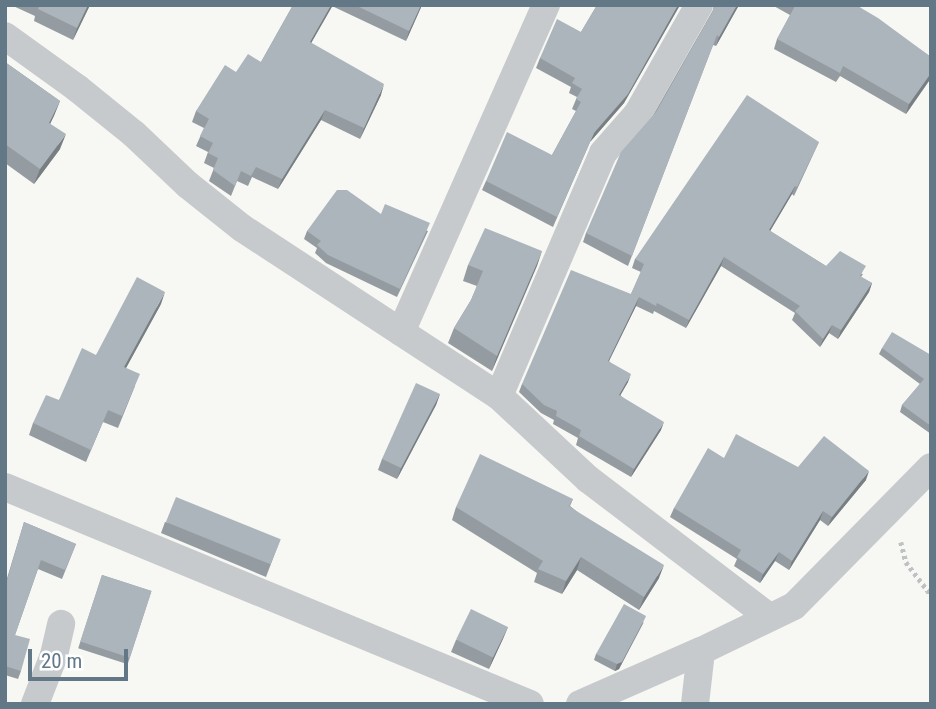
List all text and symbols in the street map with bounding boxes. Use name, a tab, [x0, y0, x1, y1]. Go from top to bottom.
scale bar	[32, 636, 131, 680]
text: 20 m	[41, 649, 82, 673]

